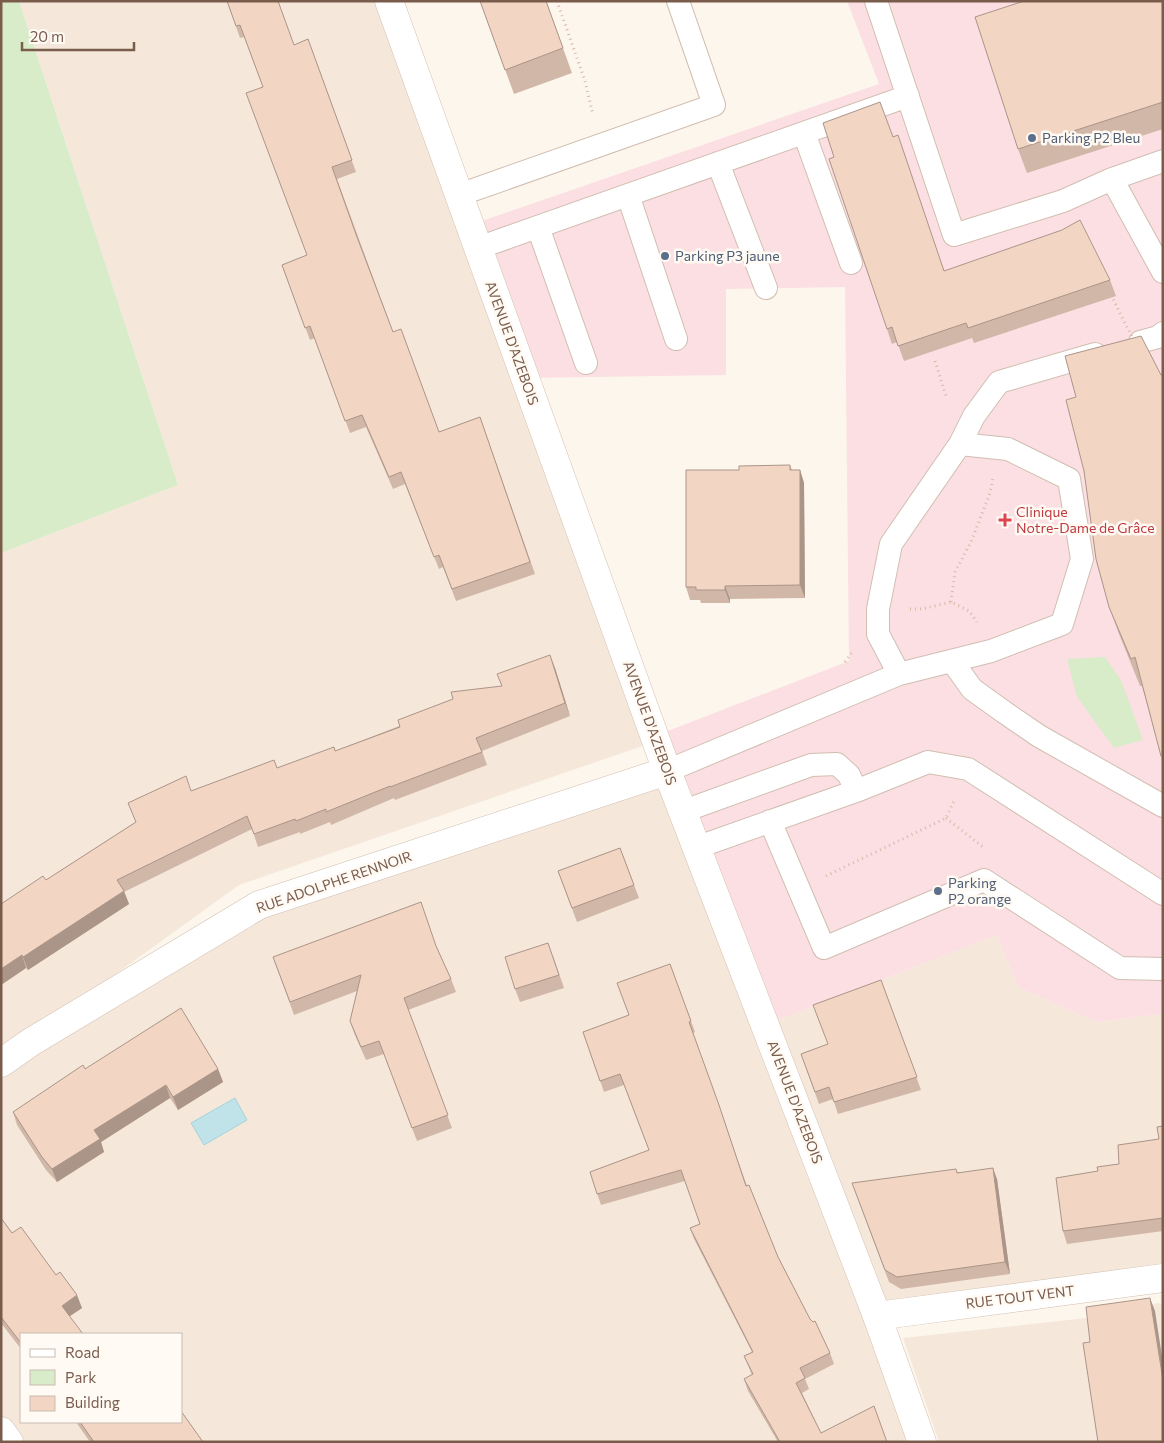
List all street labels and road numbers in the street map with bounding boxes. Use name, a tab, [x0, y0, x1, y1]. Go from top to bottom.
street label: AVENUE D'AZEBOIS	[482, 279, 543, 407]
street label: AVENUE D'AZEBOIS	[620, 659, 681, 787]
street label: RUE ADOLPHE RENNOIR	[254, 847, 414, 916]
street label: AVENUE D'AZEBOIS	[764, 1038, 827, 1166]
street label: RUE TOUT VENT	[964, 1281, 1075, 1312]

